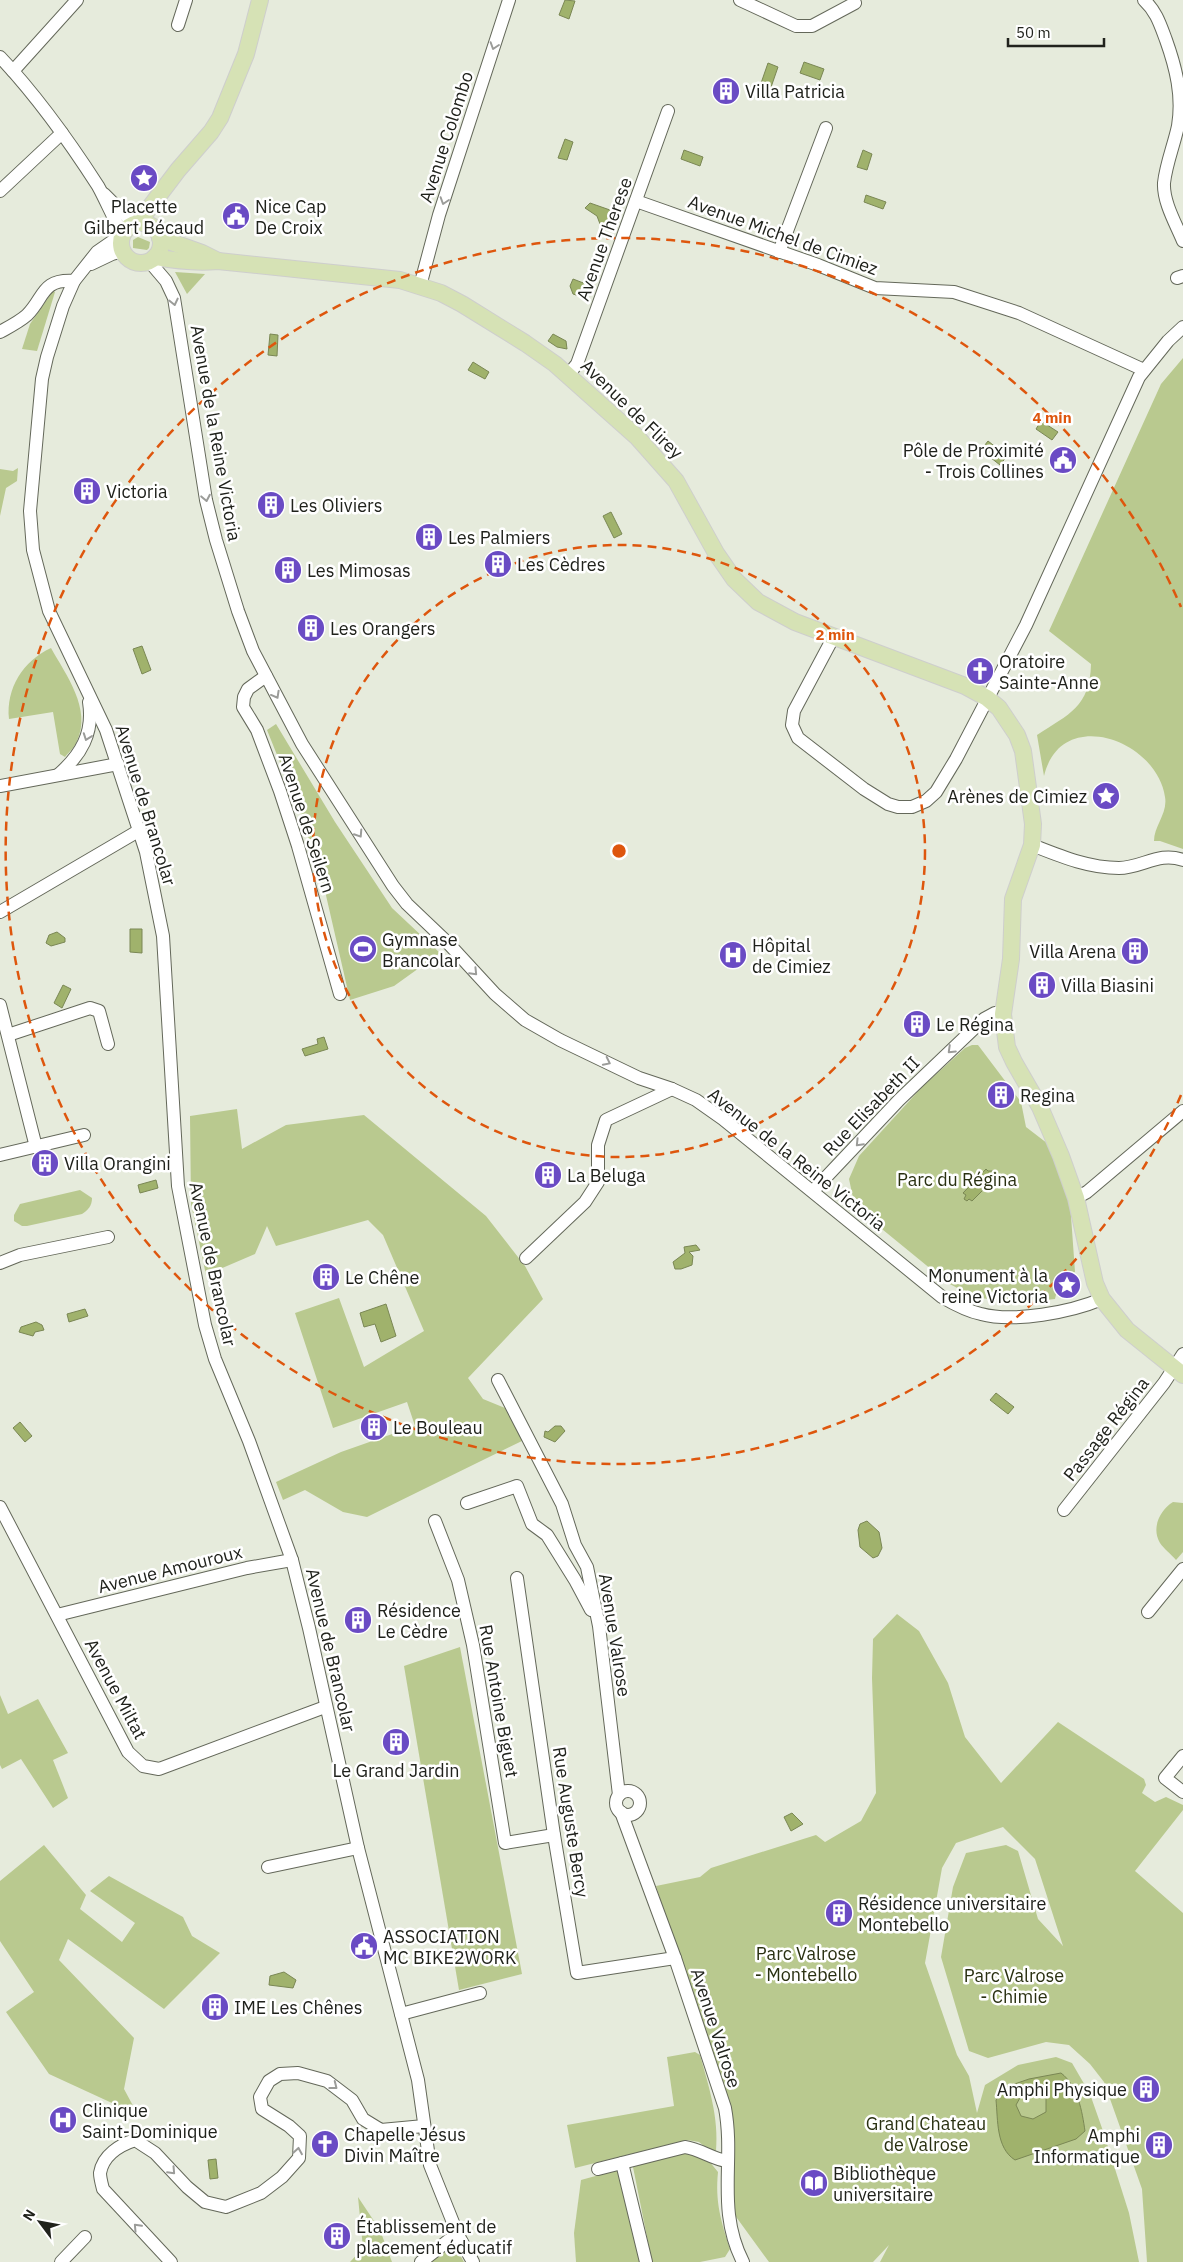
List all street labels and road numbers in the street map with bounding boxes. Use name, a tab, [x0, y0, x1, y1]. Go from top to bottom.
street label: Avenue Colombo	[414, 68, 478, 206]
street label: Avenue Therese	[571, 174, 637, 304]
street label: Avenue Michel de Cimiez	[685, 190, 881, 280]
street label: Avenue de la Reine Victoria	[186, 323, 246, 543]
street label: Avenue de Flirey	[576, 354, 688, 464]
street label: Avenue de Brancolar	[111, 722, 182, 889]
street label: Avenue de Seilern	[274, 750, 340, 896]
street label: Rue Elisabeth II	[818, 1051, 924, 1161]
street label: Avenue de la Reine Victoria	[704, 1082, 891, 1236]
street label: Avenue de Brancolar	[184, 1180, 242, 1349]
street label: Passage Régina	[1058, 1372, 1154, 1486]
street label: Avenue Amouroux	[95, 1540, 245, 1598]
street label: Avenue de Brancolar	[301, 1566, 361, 1734]
street label: Avenue Valrose	[594, 1572, 636, 1698]
street label: Rue Antoine Biguet	[474, 1623, 524, 1779]
street label: Avenue Miltat	[80, 1635, 152, 1743]
street label: Rue Auguste Bercy	[548, 1745, 594, 1899]
street label: Avenue Valrose	[686, 1965, 746, 2091]

